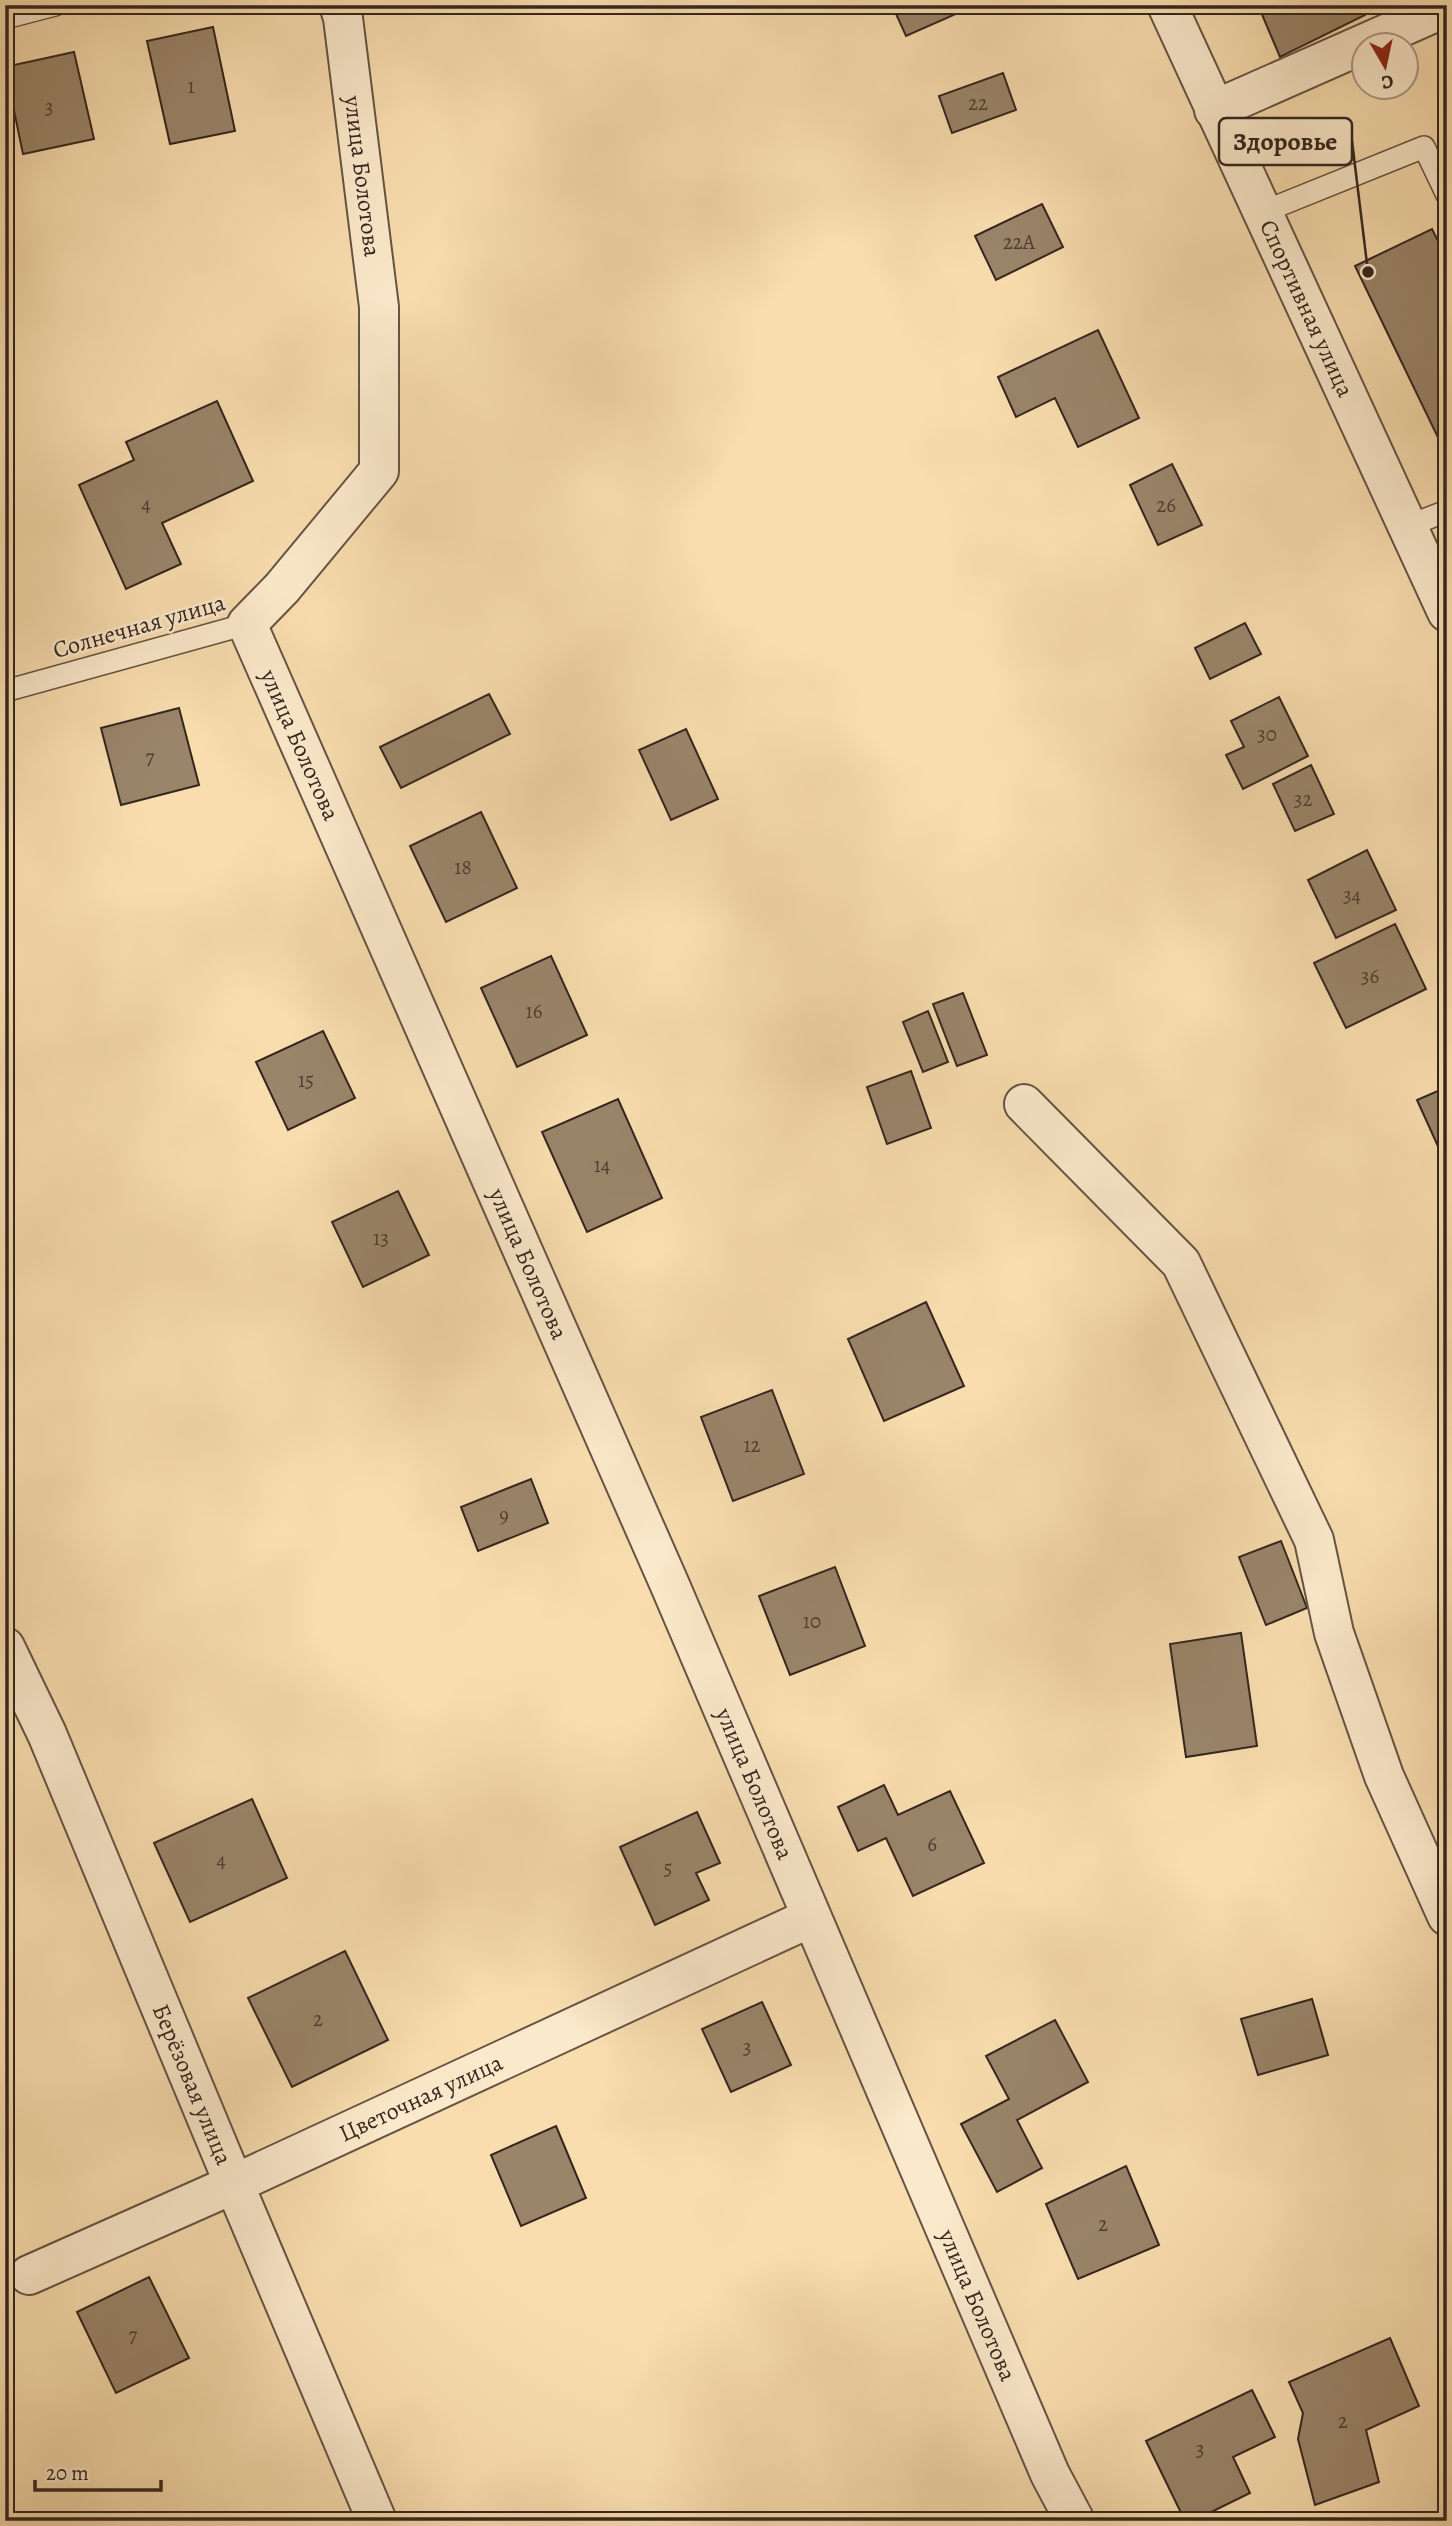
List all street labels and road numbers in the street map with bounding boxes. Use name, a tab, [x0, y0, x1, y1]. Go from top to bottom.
street label: улица Болотова	[337, 93, 389, 259]
street label: Спортивная улица	[1252, 214, 1362, 402]
street label: Солнечная улица	[49, 586, 229, 666]
street label: улица Болотова	[252, 663, 347, 825]
street label: улица Болотова	[481, 1182, 576, 1344]
street label: улица Болотова	[708, 1702, 801, 1864]
street label: Берёзовая улица	[145, 1999, 240, 2170]
street label: Цветочная улица	[334, 2046, 508, 2149]
street label: улица Болотова	[931, 2223, 1024, 2386]

